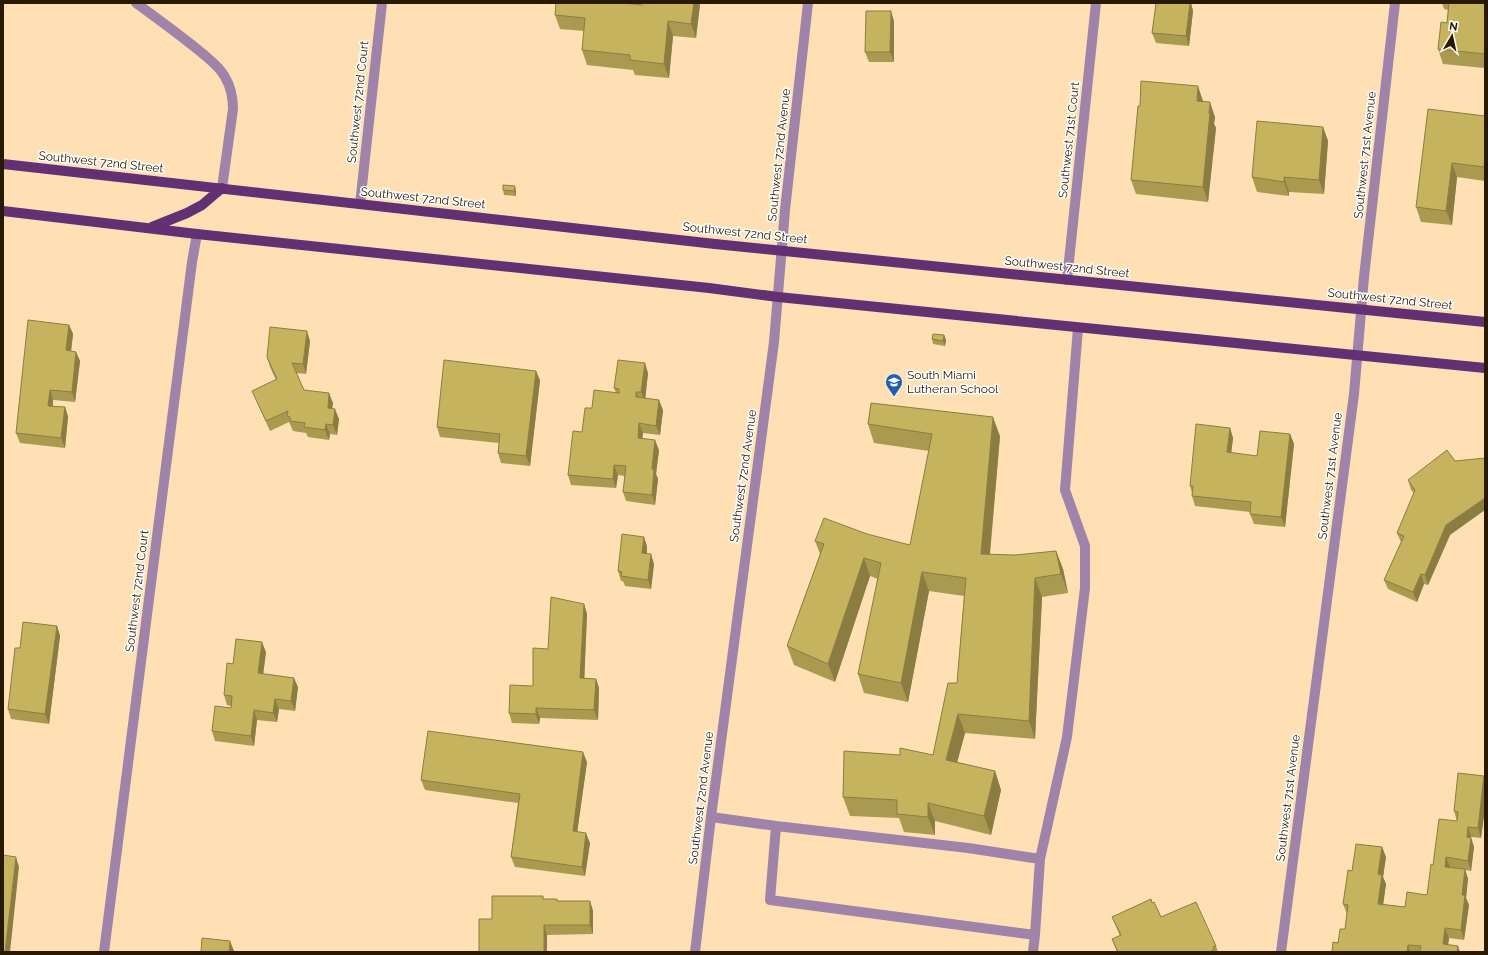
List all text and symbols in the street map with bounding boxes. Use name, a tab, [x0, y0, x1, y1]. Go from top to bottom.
north arrow	[1432, 16, 1472, 56]
text: N	[1448, 20, 1459, 34]
street label: Southwest 72nd Court	[345, 40, 371, 164]
street label: Southwest 71st Court	[1056, 81, 1082, 199]
street label: Southwest 72nd Avenue	[765, 88, 793, 222]
street label: Southwest 71st Avenue	[1351, 91, 1379, 219]
street label: Southwest 72nd Street	[38, 148, 164, 176]
street label: Southwest 72nd Street	[360, 184, 486, 212]
street label: Southwest 72nd Street	[682, 219, 808, 247]
street label: Southwest 72nd Street	[1004, 253, 1130, 281]
street label: Southwest 72nd Street	[1327, 285, 1453, 313]
place label: South Miami Lutheran School	[907, 368, 999, 396]
school or university icon: South Miami Lutheran School	[884, 372, 904, 397]
street label: Southwest 72nd Avenue	[727, 409, 759, 543]
street label: Southwest 71st Avenue	[1315, 412, 1345, 540]
street label: Southwest 72nd Court	[123, 529, 151, 653]
street label: Southwest 72nd Avenue	[686, 731, 716, 865]
street label: Southwest 71st Avenue	[1273, 734, 1303, 862]

